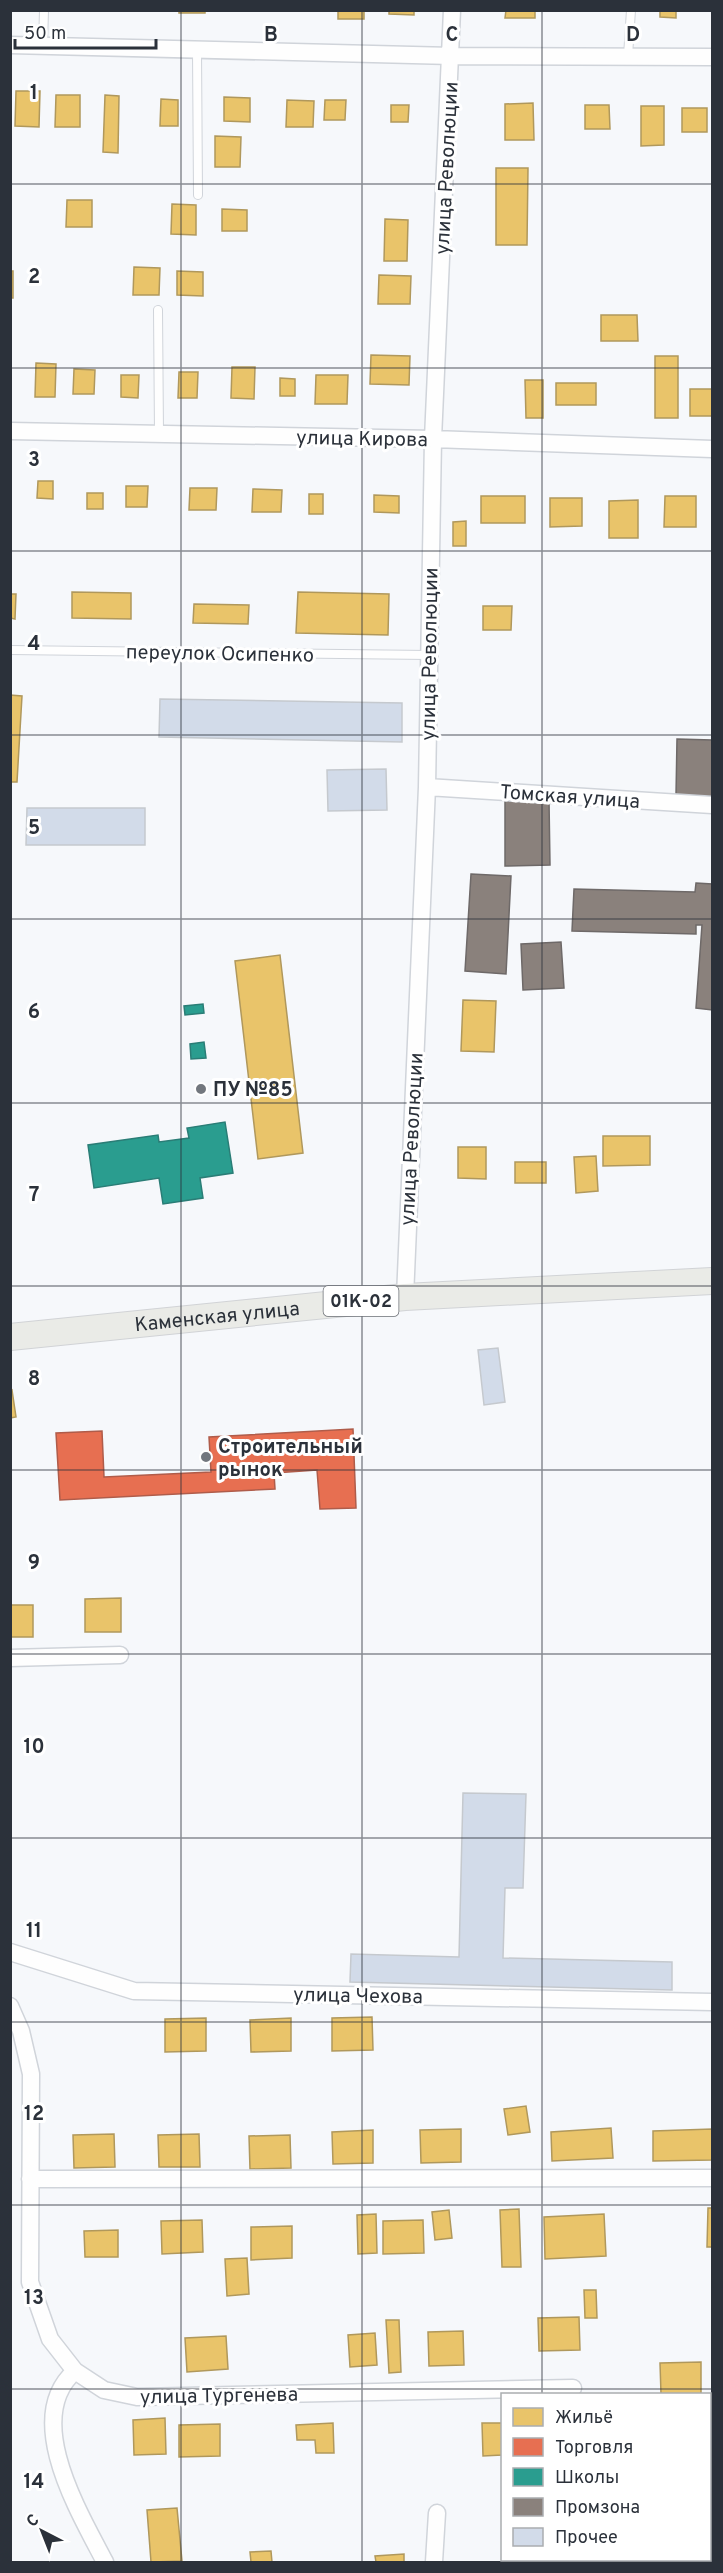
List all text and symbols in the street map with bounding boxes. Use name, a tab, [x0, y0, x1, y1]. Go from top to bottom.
scale bar	[15, 12, 156, 50]
text: 50 m	[24, 23, 66, 46]
text: B	[264, 23, 278, 49]
text: C	[446, 23, 458, 49]
text: D	[626, 23, 640, 49]
text: 1	[30, 81, 38, 107]
street label: улица Революции	[430, 81, 466, 255]
text: 2	[28, 265, 40, 291]
street label: улица Кирова	[296, 426, 428, 454]
text: 3	[28, 448, 40, 474]
street label: улица Революции	[416, 567, 446, 741]
text: 4	[28, 632, 40, 658]
street label: переулок Осипенко	[126, 640, 314, 670]
street label: Томская улица	[499, 780, 641, 816]
text: 5	[28, 816, 40, 842]
text: 6	[28, 1000, 40, 1026]
street label: улица Революции	[395, 1052, 431, 1226]
place label: ПУ №85	[213, 1078, 293, 1104]
marker: ПУ №85	[194, 1082, 208, 1096]
text: 7	[29, 1183, 39, 1209]
road number: 01К-02	[324, 1286, 398, 1316]
street label: Каменская улица	[133, 1297, 301, 1339]
text: 8	[28, 1367, 40, 1393]
place label: Строительный рынок	[218, 1435, 363, 1484]
marker: Строительный рынок	[199, 1450, 213, 1464]
text: 9	[28, 1551, 40, 1577]
text: 10	[23, 1735, 45, 1761]
text: 11	[26, 1919, 42, 1945]
street label: улица Чехова	[293, 1983, 423, 2011]
text: 12	[24, 2102, 44, 2128]
text: 13	[24, 2286, 44, 2312]
street label: улица Тургенева	[140, 2383, 298, 2411]
legend	[501, 2393, 711, 2561]
text: Жильё	[555, 2407, 613, 2430]
text: Торговля	[555, 2437, 633, 2460]
text: Школы	[555, 2467, 619, 2490]
text: 14	[24, 2470, 44, 2496]
text: Промзона	[555, 2497, 640, 2520]
north arrow	[12, 2501, 72, 2561]
text: С	[23, 2510, 44, 2532]
text: Прочее	[555, 2527, 618, 2550]

